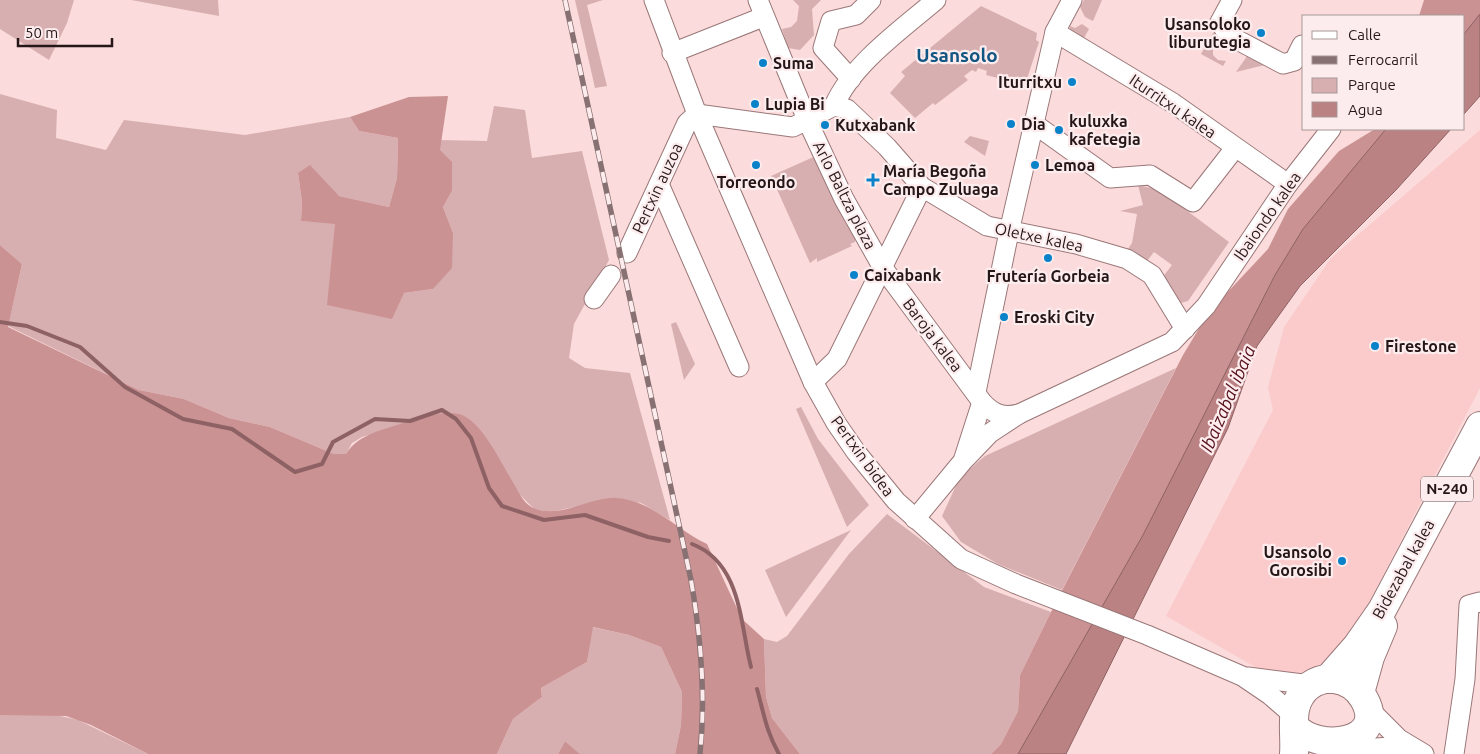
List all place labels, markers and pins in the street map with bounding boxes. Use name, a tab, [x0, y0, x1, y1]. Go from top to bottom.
place label: Usansoloko liburutegia	[1164, 15, 1251, 51]
marker: Usansoloko liburutegia	[1255, 27, 1267, 39]
place label: Suma	[773, 54, 814, 72]
marker: Suma	[757, 57, 769, 69]
place label: Iturritxu	[998, 73, 1062, 91]
marker: Iturritxu	[1066, 76, 1078, 88]
place label: Lupia Bi	[765, 95, 825, 113]
marker: Lupia Bi	[749, 98, 761, 110]
place label: kuluxka kafetegia	[1069, 112, 1141, 148]
place label: Dia	[1021, 115, 1046, 133]
place label: Kutxabank	[835, 116, 915, 134]
marker: Dia	[1005, 118, 1017, 130]
marker: Kutxabank	[819, 119, 831, 131]
marker: kuluxka kafetegia	[1053, 124, 1065, 136]
place label: Lemoa	[1045, 156, 1095, 174]
marker: Torreondo	[750, 159, 762, 171]
marker: Lemoa	[1029, 159, 1041, 171]
place label: María Begoña Campo Zuluaga	[883, 162, 999, 198]
place label: Torreondo	[717, 173, 795, 191]
marker: María Begoña Campo Zuluaga	[867, 174, 879, 186]
marker: Frutería Gorbeia	[1042, 252, 1054, 264]
place label: Caixabank	[864, 266, 941, 284]
place label: Frutería Gorbeia	[986, 267, 1110, 285]
marker: Caixabank	[848, 269, 860, 281]
place label: Eroski City	[1014, 308, 1095, 326]
marker: Eroski City	[998, 311, 1010, 323]
place label: Firestone	[1385, 337, 1457, 355]
marker: Firestone	[1369, 340, 1381, 352]
place label: Usansolo Gorosibi	[1264, 543, 1332, 579]
marker: Usansolo Gorosibi	[1336, 555, 1348, 567]

